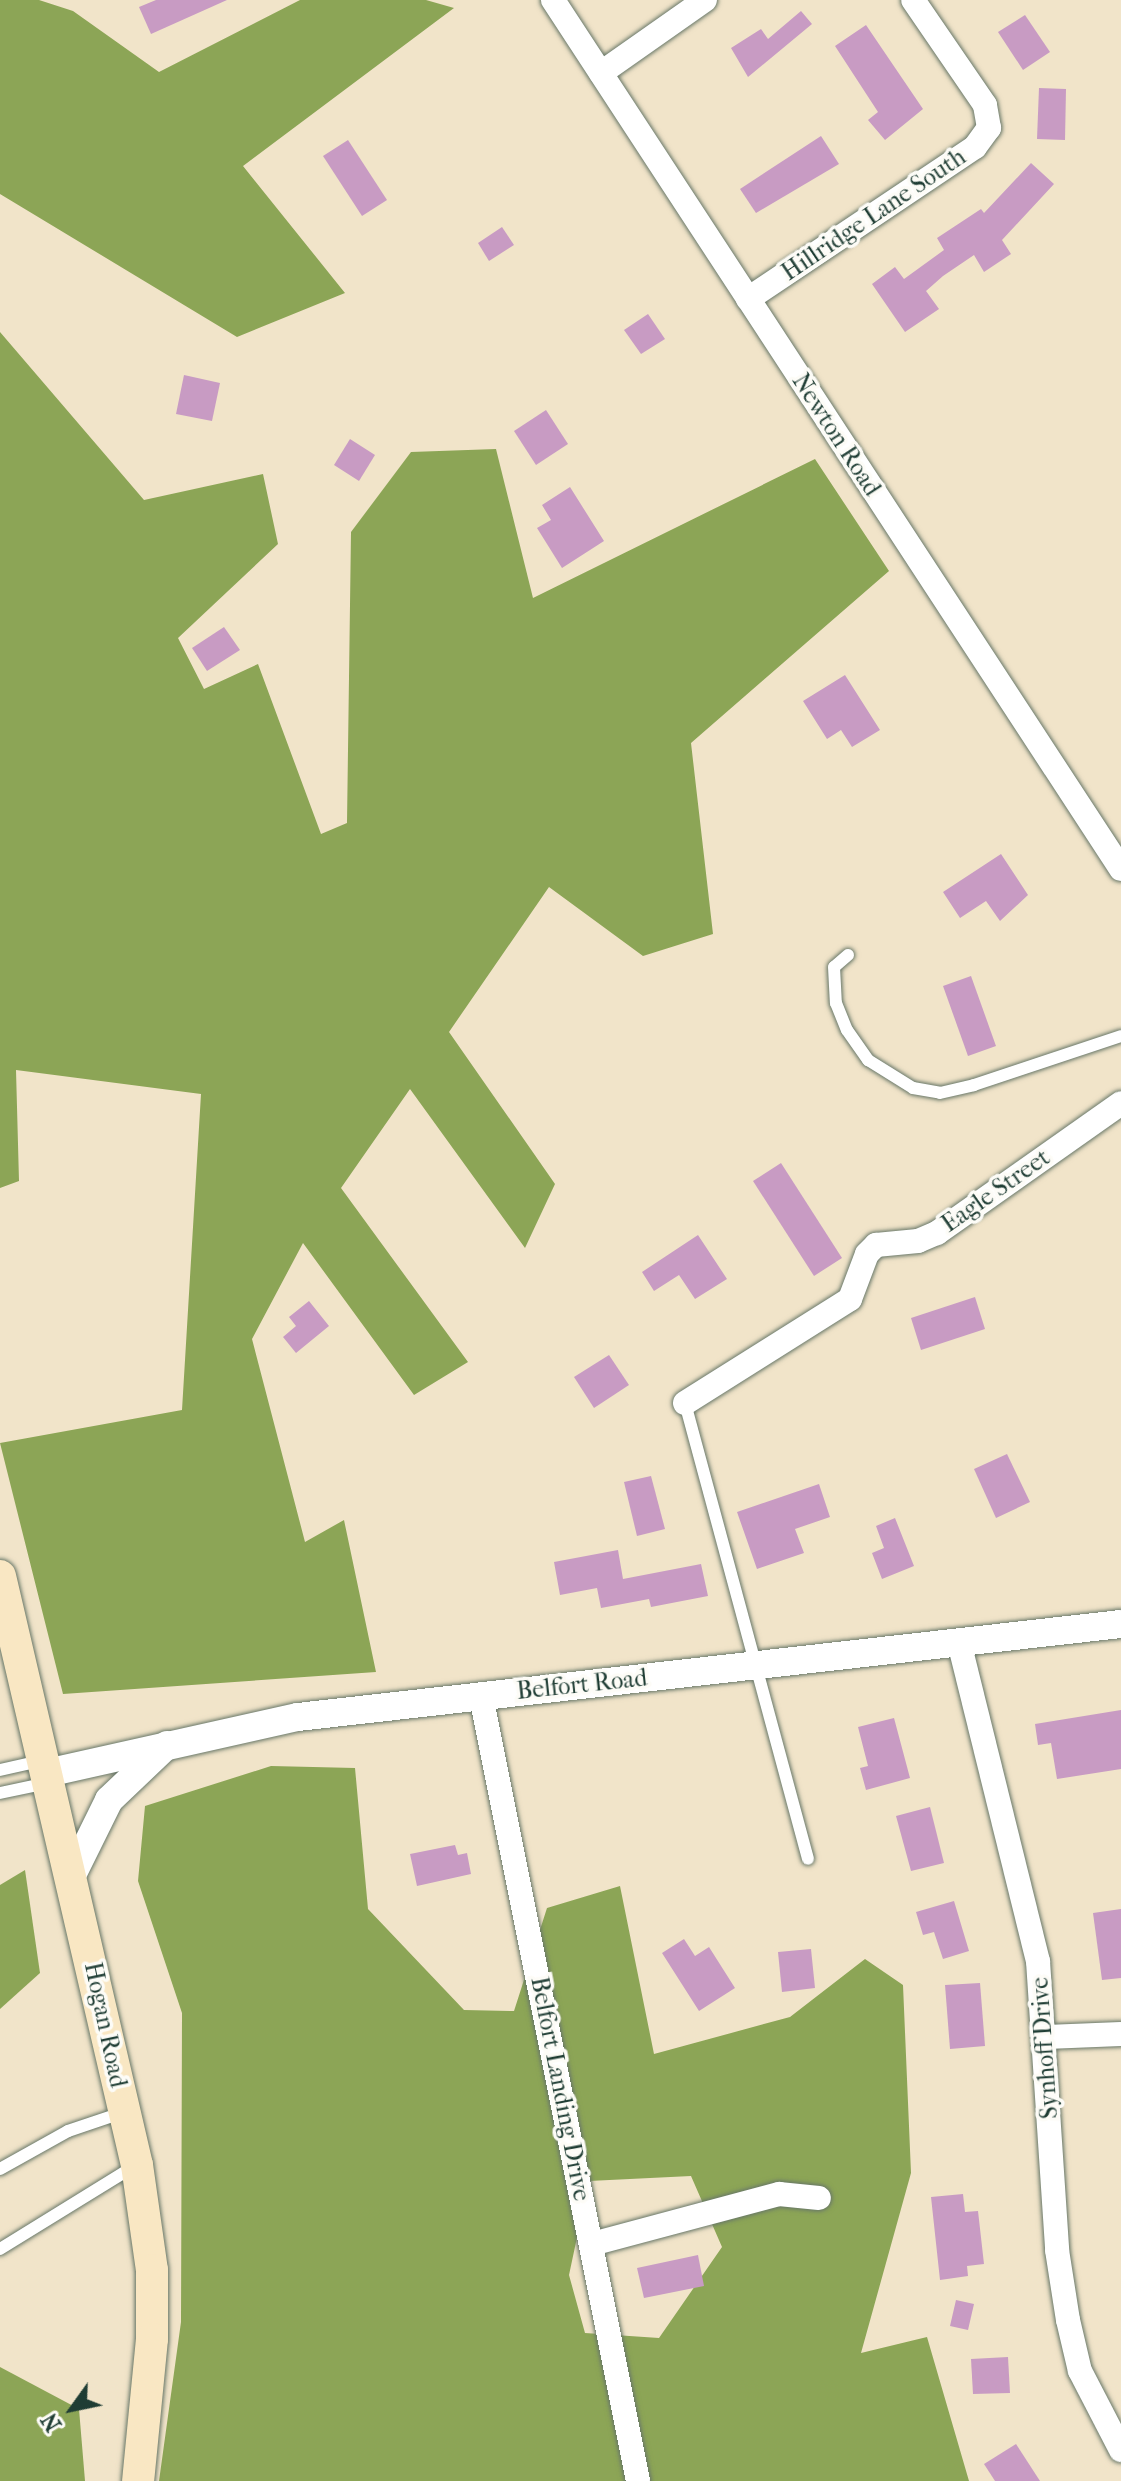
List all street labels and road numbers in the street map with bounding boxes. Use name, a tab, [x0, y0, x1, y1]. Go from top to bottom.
street label: Hillridge Lane South	[777, 143, 971, 287]
street label: Newton Road	[786, 368, 886, 502]
street label: Eagle Street	[936, 1143, 1056, 1239]
street label: Belfort Road	[515, 1664, 649, 1706]
street label: Hogan Road	[78, 1960, 132, 2090]
street label: Belfort Landing Drive	[524, 1974, 596, 2204]
street label: Synhoff Drive	[1026, 1976, 1064, 2120]

